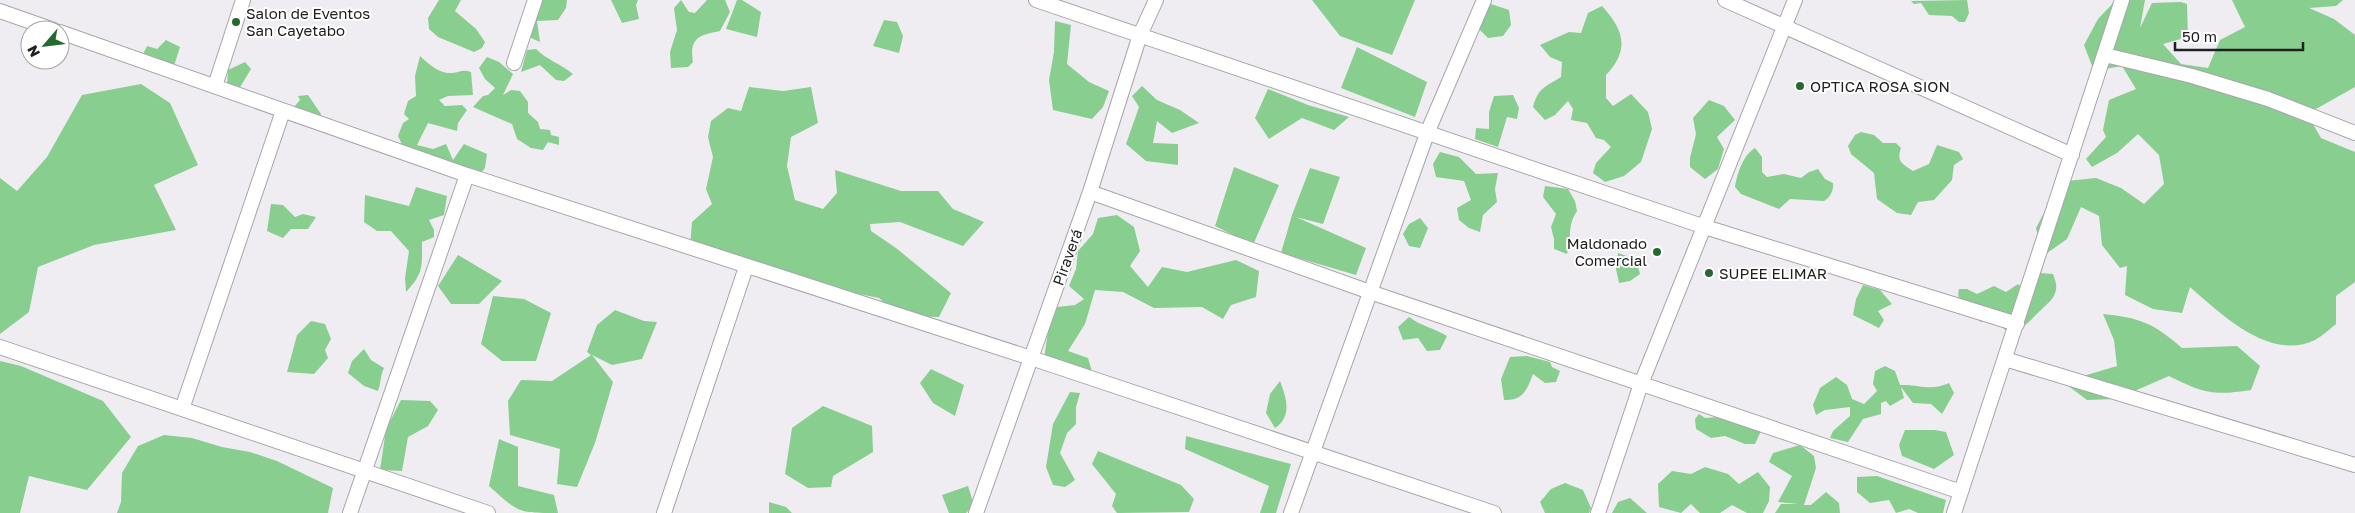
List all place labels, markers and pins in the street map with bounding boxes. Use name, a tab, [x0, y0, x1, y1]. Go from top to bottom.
place label: Salon de Eventos San Cayetabo	[246, 4, 370, 39]
marker: Salon de Eventos San Cayetabo	[230, 16, 242, 28]
place label: OPTICA ROSA SION	[1810, 77, 1950, 95]
marker: OPTICA ROSA SION	[1794, 80, 1806, 92]
place label: Maldonado Comercial	[1567, 234, 1647, 269]
marker: Maldonado Comercial	[1651, 246, 1663, 258]
place label: SUPEE ELIMAR	[1719, 264, 1827, 282]
marker: SUPEE ELIMAR	[1703, 267, 1715, 279]

